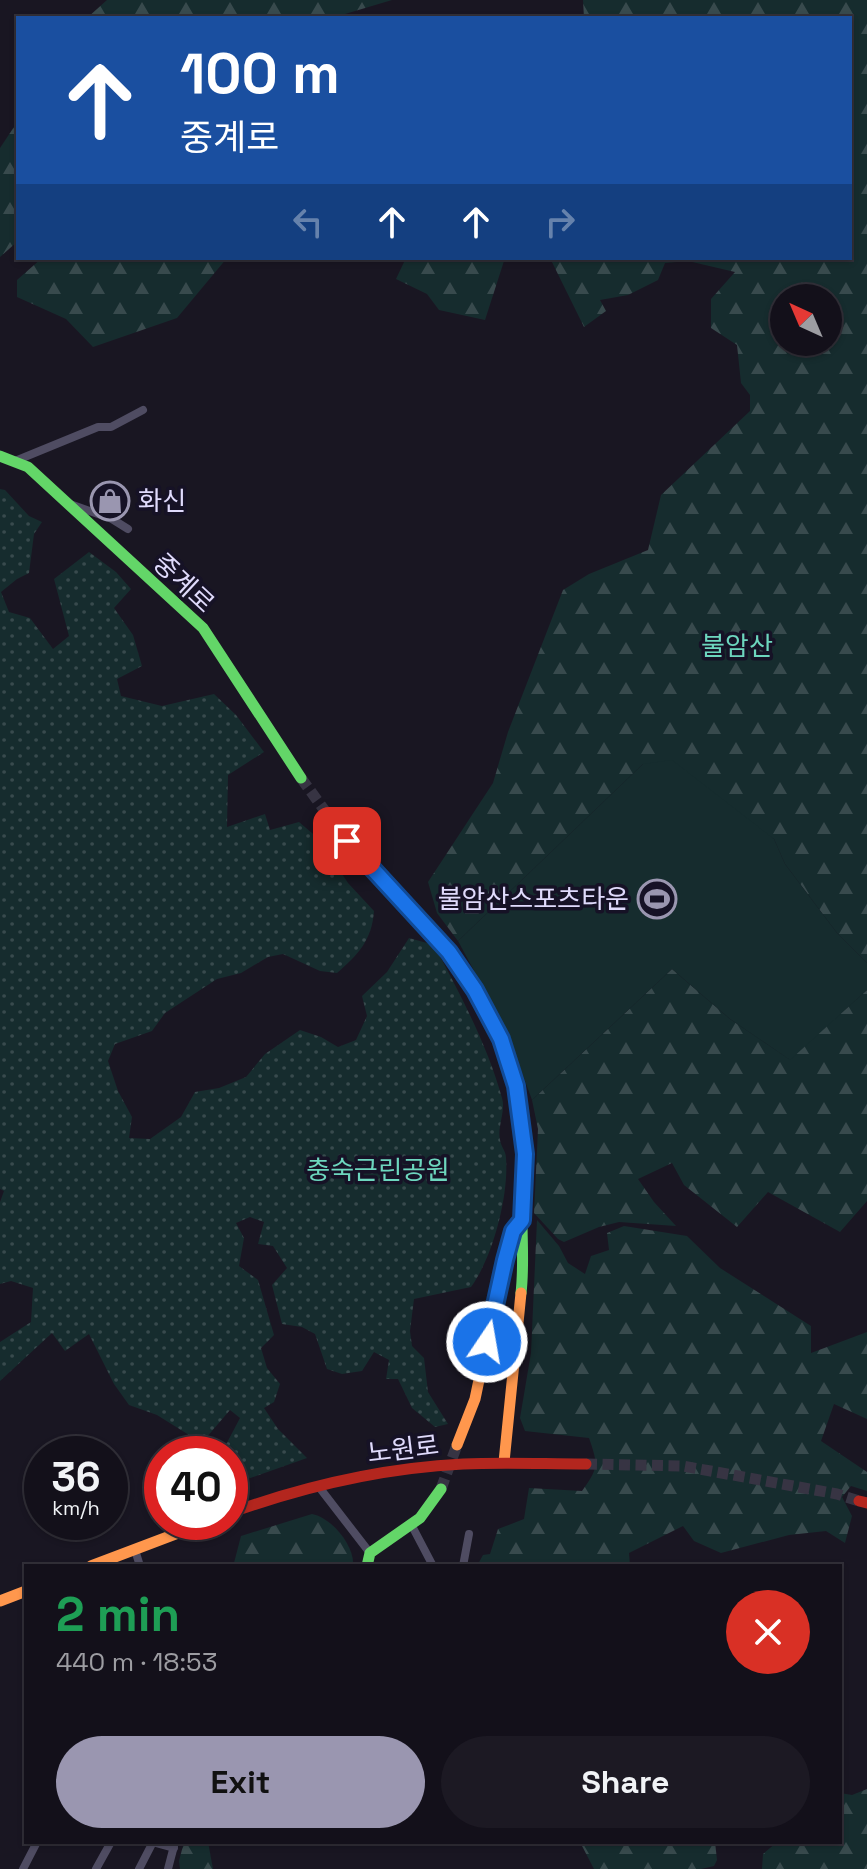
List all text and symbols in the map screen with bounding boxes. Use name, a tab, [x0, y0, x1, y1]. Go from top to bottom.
text: 100 m	[180, 38, 340, 109]
icon: ahead	[48, 48, 152, 152]
text: 중계로	[180, 115, 279, 161]
icon: left	[286, 200, 330, 244]
icon: ahead	[370, 200, 414, 244]
icon: ahead	[454, 200, 498, 244]
icon: right	[538, 200, 582, 244]
north arrow	[770, 284, 842, 356]
map controls	[770, 284, 842, 356]
shop icon: 화신	[89, 480, 131, 522]
place label: 화신	[138, 484, 186, 518]
street label: 중계로	[146, 546, 222, 620]
park label: 불암산	[701, 629, 773, 663]
pin	[313, 807, 381, 875]
icon: arrive	[325, 819, 369, 863]
sports icon: 불암산스포츠타운	[636, 878, 678, 920]
place label: 불암산스포츠타운	[438, 882, 629, 916]
park label: 충숙근린공원	[306, 1153, 450, 1187]
position arrow	[445, 1300, 529, 1384]
street label: 노원로	[365, 1428, 441, 1470]
speed limit sign: 40	[144, 1436, 248, 1540]
text: 36	[51, 1452, 101, 1503]
text: km/h	[52, 1495, 100, 1521]
text: 2 min	[56, 1584, 180, 1645]
button: close	[726, 1590, 810, 1674]
text: 440 m · 18:53	[56, 1645, 217, 1679]
button: Exit	[56, 1736, 425, 1828]
button: Share	[441, 1736, 810, 1828]

